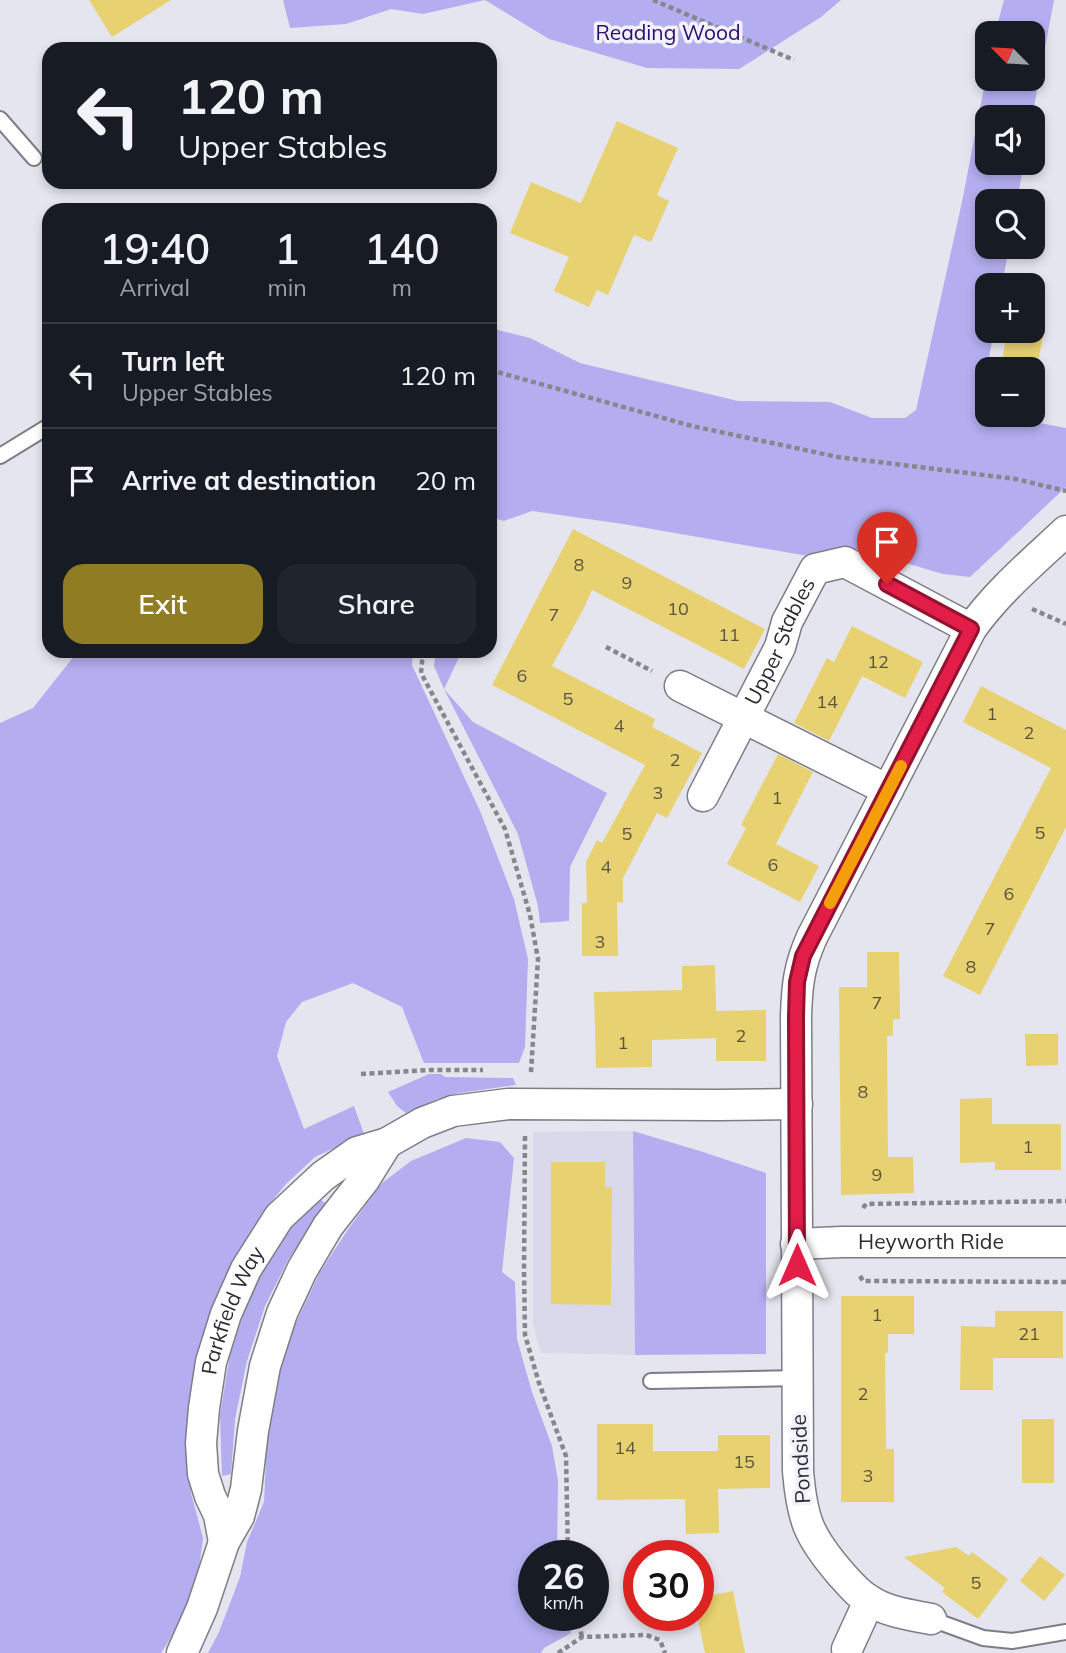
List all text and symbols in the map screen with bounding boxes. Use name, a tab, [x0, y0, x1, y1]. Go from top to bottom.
park label: Reading Wood	[595, 19, 741, 45]
north arrow	[975, 21, 1045, 91]
map controls	[975, 21, 1045, 427]
text: 120 m	[178, 65, 324, 126]
icon: left	[63, 70, 154, 161]
button: sound	[975, 105, 1045, 175]
text: Upper Stables	[178, 126, 388, 166]
button: search	[975, 189, 1045, 259]
text: 19:40	[99, 222, 210, 275]
text: 1	[274, 222, 300, 275]
text: 140	[364, 222, 440, 275]
text: Arrival	[120, 273, 190, 302]
text: min	[267, 273, 307, 302]
text: m	[392, 273, 412, 302]
button: +	[975, 273, 1045, 343]
text: Turn left	[122, 345, 224, 378]
icon: left	[63, 357, 101, 395]
button: −	[975, 357, 1045, 427]
text: 120 m	[400, 359, 476, 392]
text: Upper Stables	[122, 378, 273, 407]
icon: arrive	[63, 462, 101, 500]
text: Arrive at destination	[122, 464, 377, 497]
text: 20 m	[415, 464, 476, 497]
pin	[857, 512, 917, 584]
icon: arrive	[868, 523, 906, 561]
house number: 8	[574, 553, 584, 576]
button: Exit	[63, 564, 263, 644]
button: Share	[277, 564, 476, 644]
house number: 9	[622, 571, 632, 594]
street label: Upper Stables	[738, 573, 820, 709]
house number: 10	[667, 597, 689, 620]
house number: 7	[549, 603, 559, 626]
house number: 11	[718, 623, 740, 646]
house number: 12	[867, 650, 889, 673]
house number: 6	[517, 664, 527, 687]
house number: 5	[563, 687, 574, 710]
house number: 14	[816, 690, 838, 713]
house number: 1	[987, 702, 997, 725]
house number: 4	[614, 714, 625, 737]
house number: 2	[1024, 721, 1034, 744]
house number: 2	[670, 748, 680, 771]
house number: 3	[653, 781, 663, 804]
house number: 1	[772, 786, 782, 809]
house number: 5	[1035, 821, 1046, 844]
house number: 5	[622, 822, 633, 845]
house number: 6	[768, 853, 778, 876]
house number: 4	[601, 855, 612, 878]
house number: 6	[1004, 882, 1014, 905]
house number: 7	[985, 917, 995, 940]
house number: 3	[595, 930, 605, 953]
house number: 8	[966, 955, 976, 978]
house number: 7	[872, 991, 882, 1014]
house number: 2	[736, 1024, 746, 1047]
house number: 1	[618, 1031, 628, 1054]
house number: 8	[858, 1080, 868, 1103]
house number: 1	[1023, 1135, 1033, 1158]
house number: 9	[872, 1163, 882, 1186]
position arrow	[760, 1228, 834, 1302]
street label: Heyworth Ride	[858, 1228, 1004, 1254]
street label: Parkfield Way	[195, 1241, 269, 1376]
house number: 1	[872, 1303, 882, 1326]
house number: 21	[1018, 1322, 1040, 1345]
house number: 2	[858, 1382, 868, 1405]
street label: Pondside	[785, 1414, 815, 1504]
house number: 14	[614, 1436, 636, 1459]
house number: 15	[733, 1450, 755, 1473]
house number: 3	[863, 1464, 873, 1487]
speed limit sign: 30	[623, 1540, 714, 1631]
text: 26	[542, 1554, 585, 1598]
house number: 5	[971, 1571, 982, 1594]
text: km/h	[543, 1591, 584, 1614]

